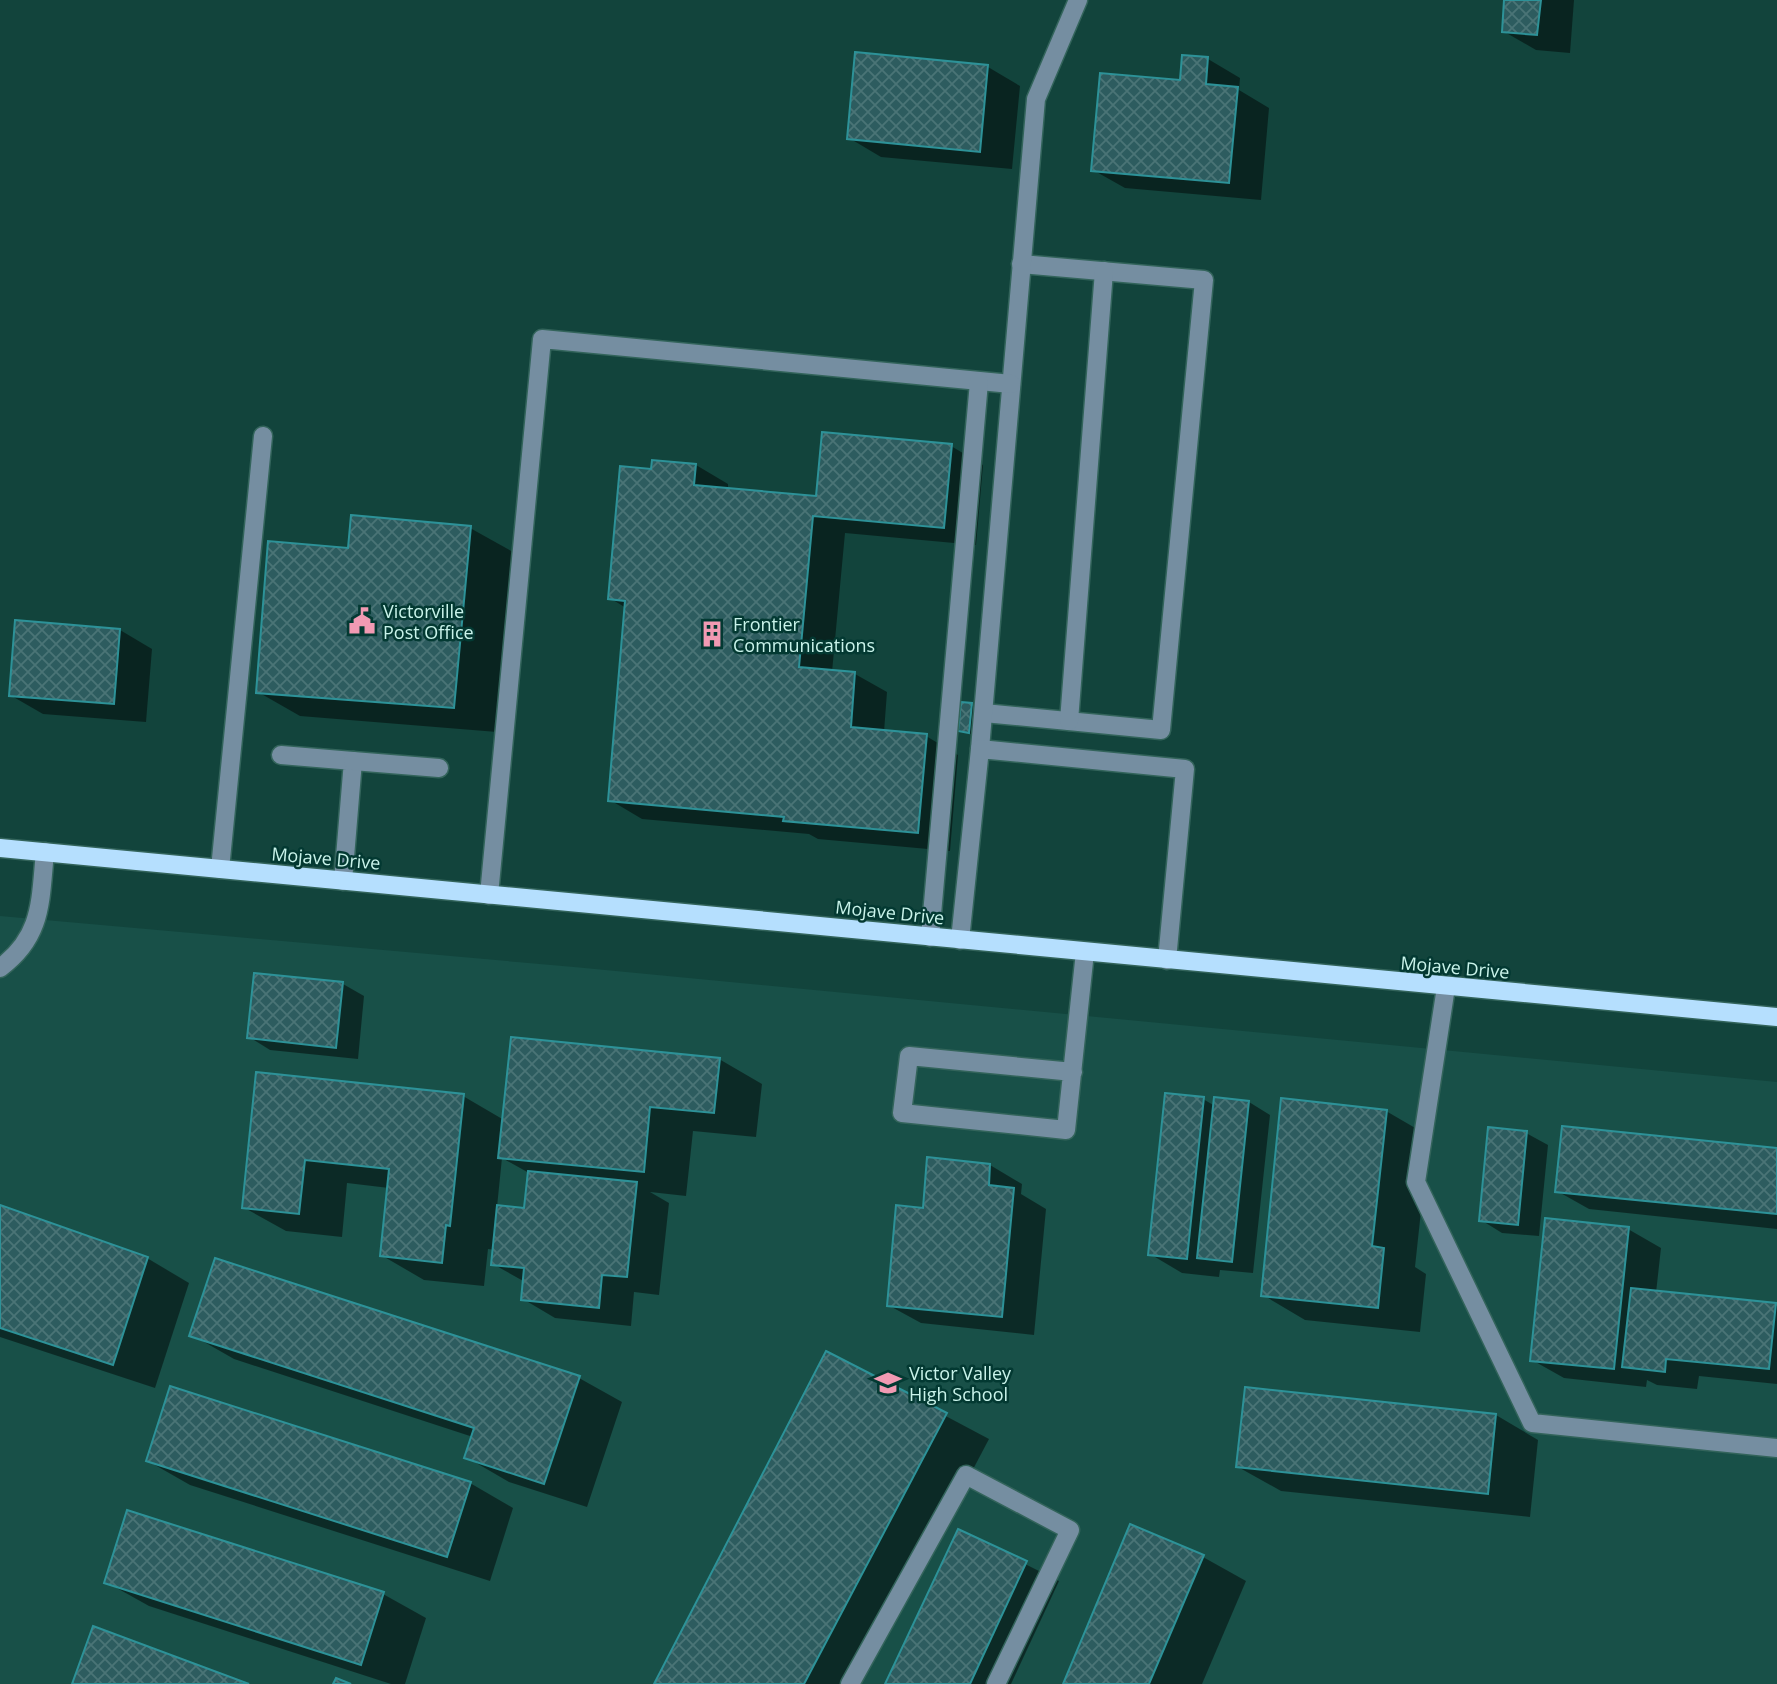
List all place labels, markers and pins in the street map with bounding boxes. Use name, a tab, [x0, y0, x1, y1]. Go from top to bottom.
place label: Victorville Post Office	[383, 599, 474, 644]
public building icon: Victorville Post Office	[347, 606, 377, 636]
place label: Frontier Communications	[733, 612, 875, 657]
building icon: Frontier Communications	[697, 619, 727, 649]
place label: Victor Valley High School	[909, 1361, 1012, 1406]
school or university icon: Victor Valley High School	[873, 1368, 903, 1398]

